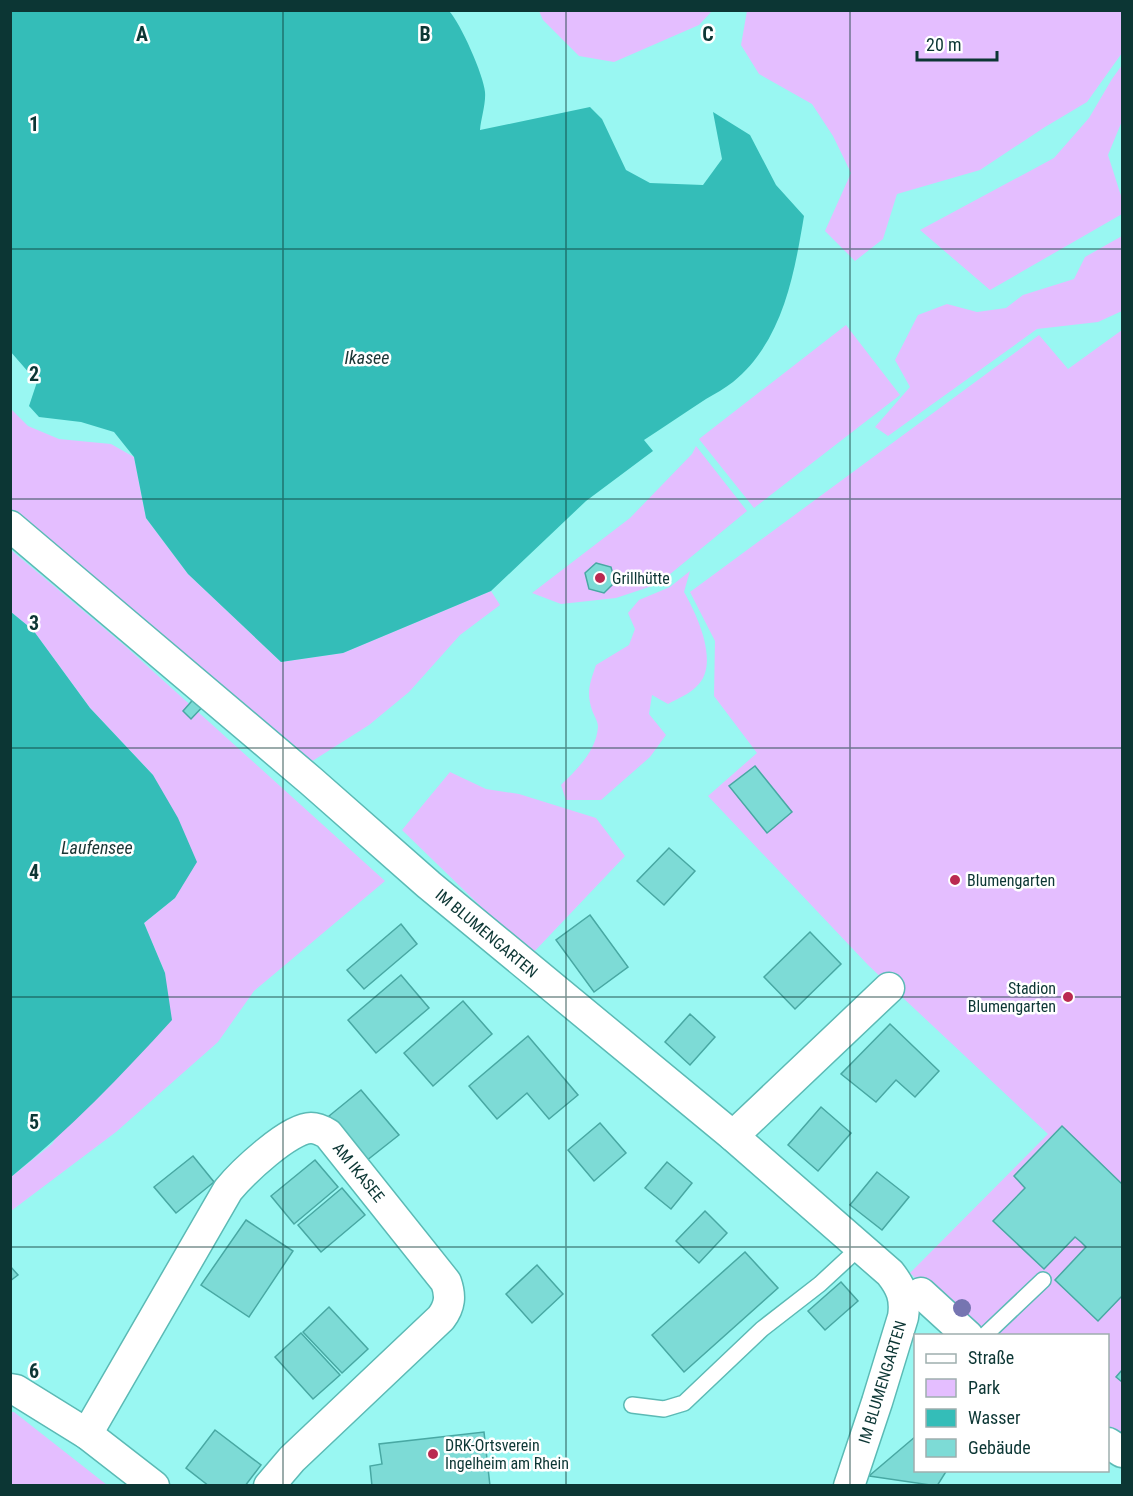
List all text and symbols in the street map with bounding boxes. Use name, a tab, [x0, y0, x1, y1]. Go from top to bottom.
text: A	[136, 22, 148, 46]
text: B	[419, 22, 431, 46]
text: C	[702, 22, 714, 46]
scale bar	[917, 24, 996, 62]
text: 20 m	[926, 34, 961, 55]
text: 1	[29, 112, 39, 136]
water label: Ikasee	[345, 347, 389, 368]
text: 2	[29, 362, 39, 386]
place label: Grillhütte	[612, 569, 670, 588]
marker: Grillhütte	[593, 571, 607, 585]
text: 3	[29, 611, 39, 635]
water label: Laufensee	[61, 837, 133, 858]
text: 4	[29, 860, 39, 884]
place label: Blumengarten	[967, 871, 1055, 890]
marker: Blumengarten	[948, 873, 962, 887]
street label: IM BLUMENGARTEN	[432, 885, 542, 982]
place label: Stadion Blumengarten	[968, 979, 1056, 1016]
marker: Stadion Blumengarten	[1061, 990, 1075, 1004]
text: 5	[29, 1110, 39, 1134]
street label: AM IKASEE	[329, 1139, 388, 1206]
street label: IM BLUMENGARTEN	[855, 1318, 910, 1446]
legend	[914, 1334, 1109, 1472]
text: Straße	[968, 1347, 1014, 1368]
text: 6	[29, 1359, 39, 1383]
text: Park	[968, 1377, 1000, 1398]
text: Wasser	[968, 1407, 1021, 1428]
place label: DRK-Ortsverein Ingelheim am Rhein	[445, 1436, 569, 1473]
text: Gebäude	[968, 1437, 1031, 1458]
marker: DRK-Ortsverein Ingelheim am Rhein	[426, 1447, 440, 1461]

